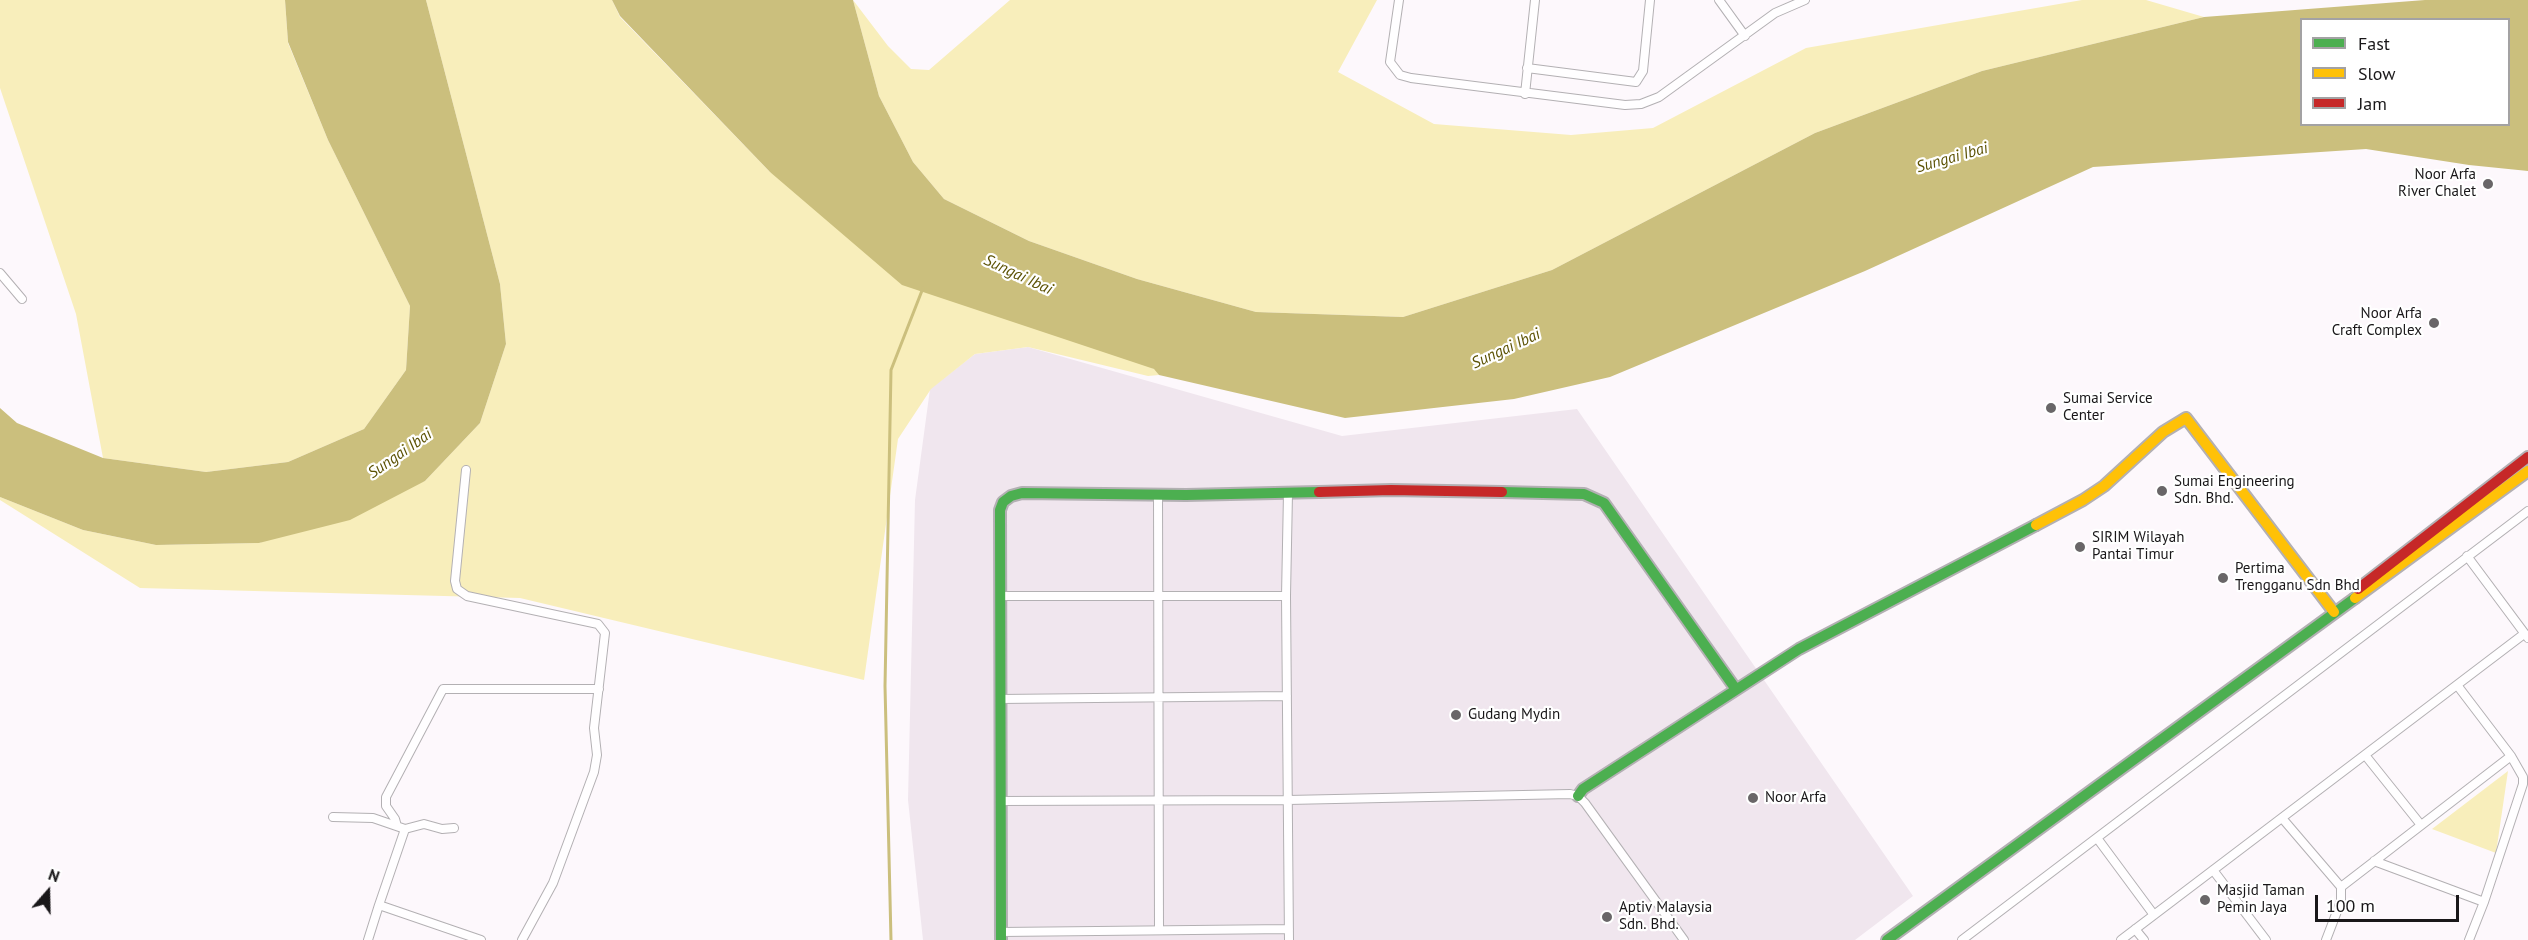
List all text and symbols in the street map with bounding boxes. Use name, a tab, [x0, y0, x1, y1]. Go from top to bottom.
legend	[2300, 18, 2510, 126]
text: Fast	[2358, 32, 2390, 55]
text: Slow	[2358, 62, 2396, 85]
text: Jam	[2358, 92, 2387, 115]
water label: Sungai Ibai	[1914, 139, 1990, 177]
place label: Noor Arfa River Chalet	[2398, 166, 2476, 201]
marker: Noor Arfa River Chalet	[2481, 177, 2495, 191]
water label: Sungai Ibai	[981, 251, 1055, 299]
place label: Noor Arfa Craft Complex	[2332, 305, 2422, 340]
marker: Noor Arfa Craft Complex	[2427, 316, 2441, 330]
water label: Sungai Ibai	[1469, 325, 1543, 373]
place label: Sumai Service Center	[2063, 390, 2153, 425]
marker: Sumai Service Center	[2044, 401, 2058, 415]
water label: Sungai Ibai	[364, 425, 436, 483]
place label: Sumai Engineering Sdn. Bhd.	[2174, 473, 2295, 508]
marker: Sumai Engineering Sdn. Bhd.	[2155, 484, 2169, 498]
place label: SIRIM Wilayah Pantai Timur	[2092, 529, 2184, 564]
marker: SIRIM Wilayah Pantai Timur	[2073, 540, 2087, 554]
place label: Pertima Trengganu Sdn Bhd	[2235, 560, 2360, 595]
marker: Pertima Trengganu Sdn Bhd	[2216, 571, 2230, 585]
place label: Gudang Mydin	[1468, 706, 1560, 724]
marker: Gudang Mydin	[1449, 708, 1463, 722]
place label: Noor Arfa	[1765, 789, 1826, 807]
marker: Noor Arfa	[1746, 791, 1760, 805]
north arrow	[18, 862, 78, 922]
text: N	[46, 864, 63, 886]
place label: Masjid Taman Pemin Jaya	[2217, 882, 2305, 917]
scale bar	[2318, 883, 2462, 921]
marker: Masjid Taman Pemin Jaya	[2198, 893, 2212, 907]
text: 100 m	[2326, 894, 2375, 917]
place label: Aptiv Malaysia Sdn. Bhd.	[1619, 899, 1712, 934]
marker: Aptiv Malaysia Sdn. Bhd.	[1600, 910, 1614, 924]

